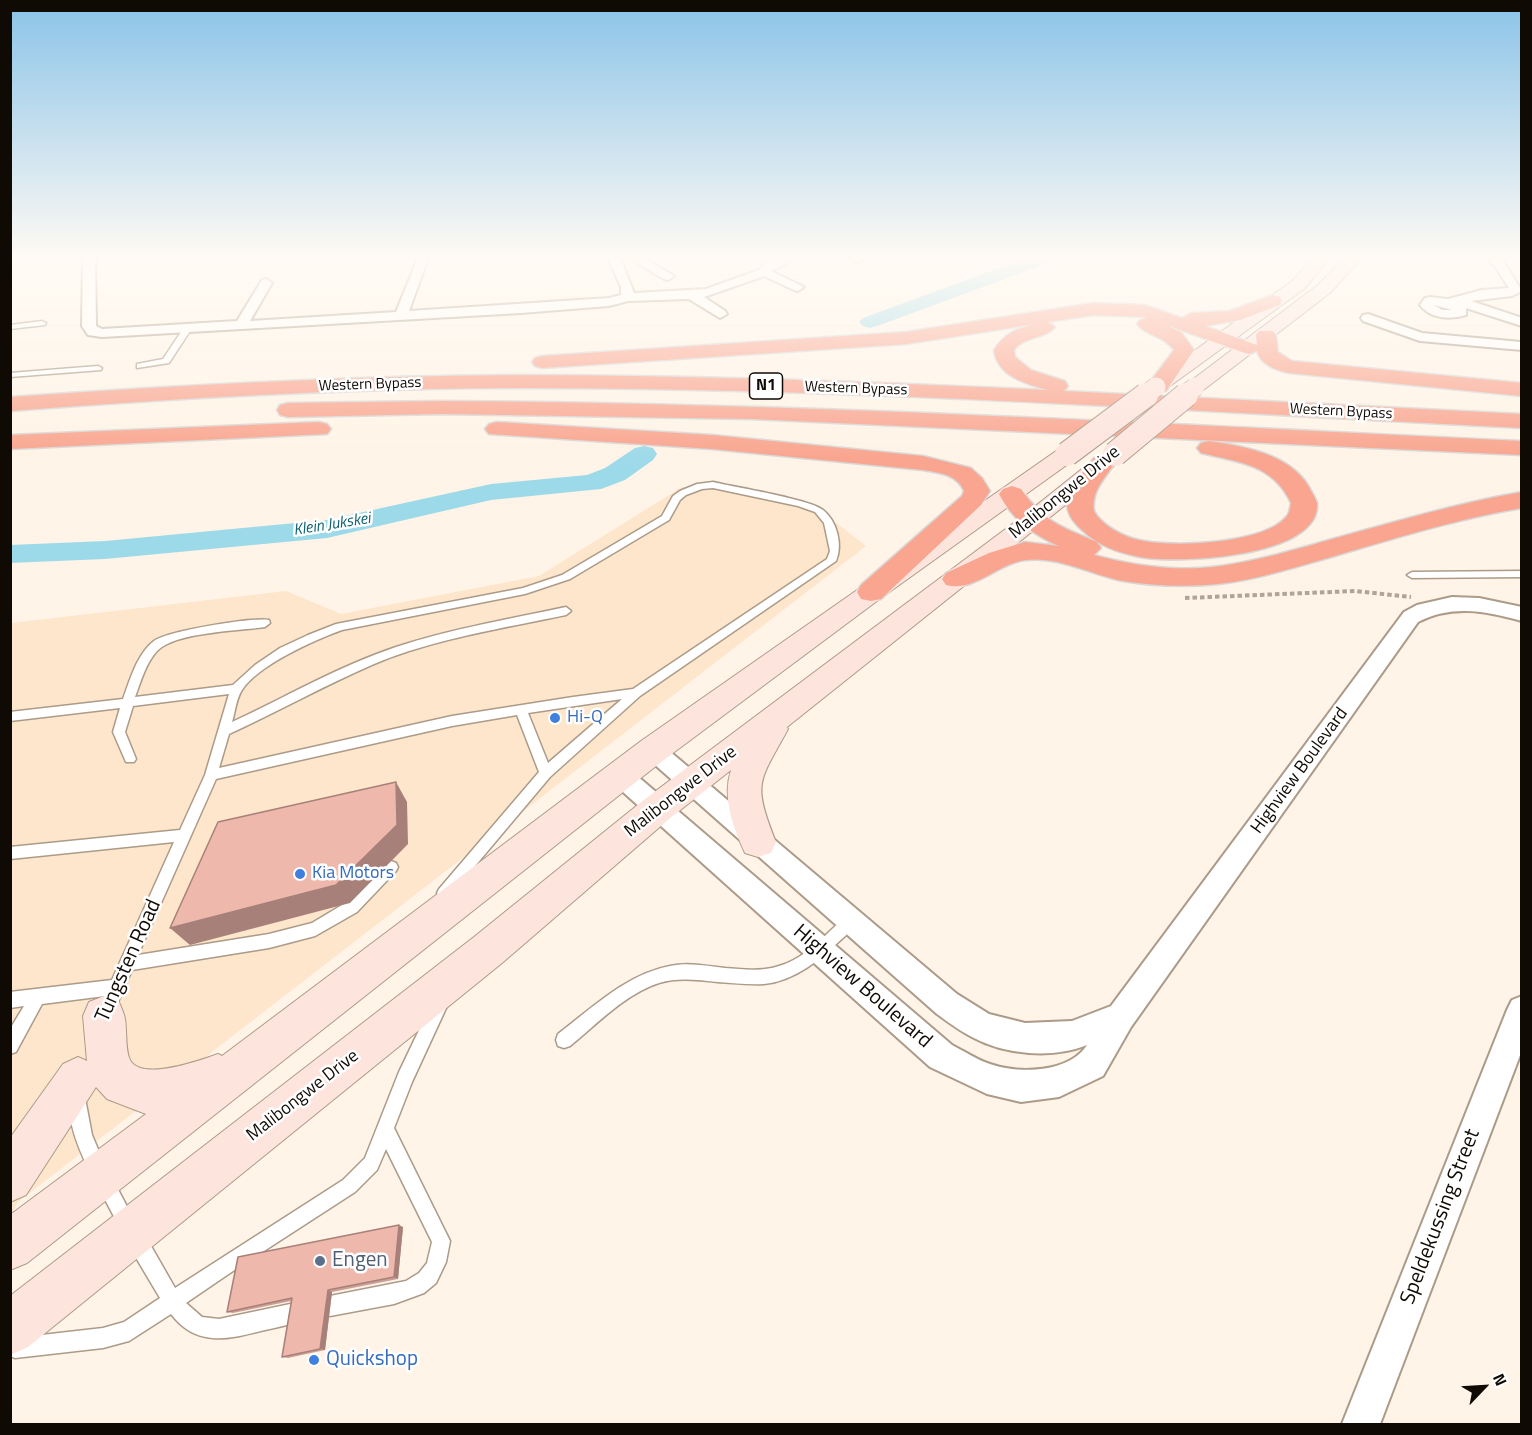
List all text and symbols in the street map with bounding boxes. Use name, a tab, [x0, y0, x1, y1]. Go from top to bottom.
road number: N1	[750, 373, 783, 399]
street label: Western Bypass	[318, 374, 422, 396]
street label: Western Bypass	[804, 378, 908, 400]
street label: Western Bypass	[1289, 400, 1393, 424]
street label: Malibongwe Drive	[1005, 442, 1125, 544]
water label: Klein Jukskei	[292, 509, 372, 541]
street label: Highview Boulevard	[1247, 704, 1353, 838]
place label: Hi-Q	[567, 707, 603, 729]
marker: Hi-Q	[548, 711, 562, 725]
street label: Malibongwe Drive	[621, 742, 741, 842]
place label: Kia Motors	[312, 863, 394, 885]
marker: Kia Motors	[293, 867, 307, 881]
street label: Tungsten Road	[91, 896, 167, 1026]
street label: Highview Boulevard	[787, 920, 937, 1054]
street label: Malibongwe Drive	[243, 1046, 363, 1146]
street label: Speldekussing Street	[1396, 1126, 1486, 1308]
place label: Engen	[332, 1248, 388, 1274]
marker: Engen	[313, 1254, 327, 1268]
place label: Quickshop	[326, 1347, 418, 1373]
marker: Quickshop	[307, 1353, 321, 1367]
north arrow	[1454, 1357, 1514, 1417]
text: N	[1487, 1369, 1514, 1389]

